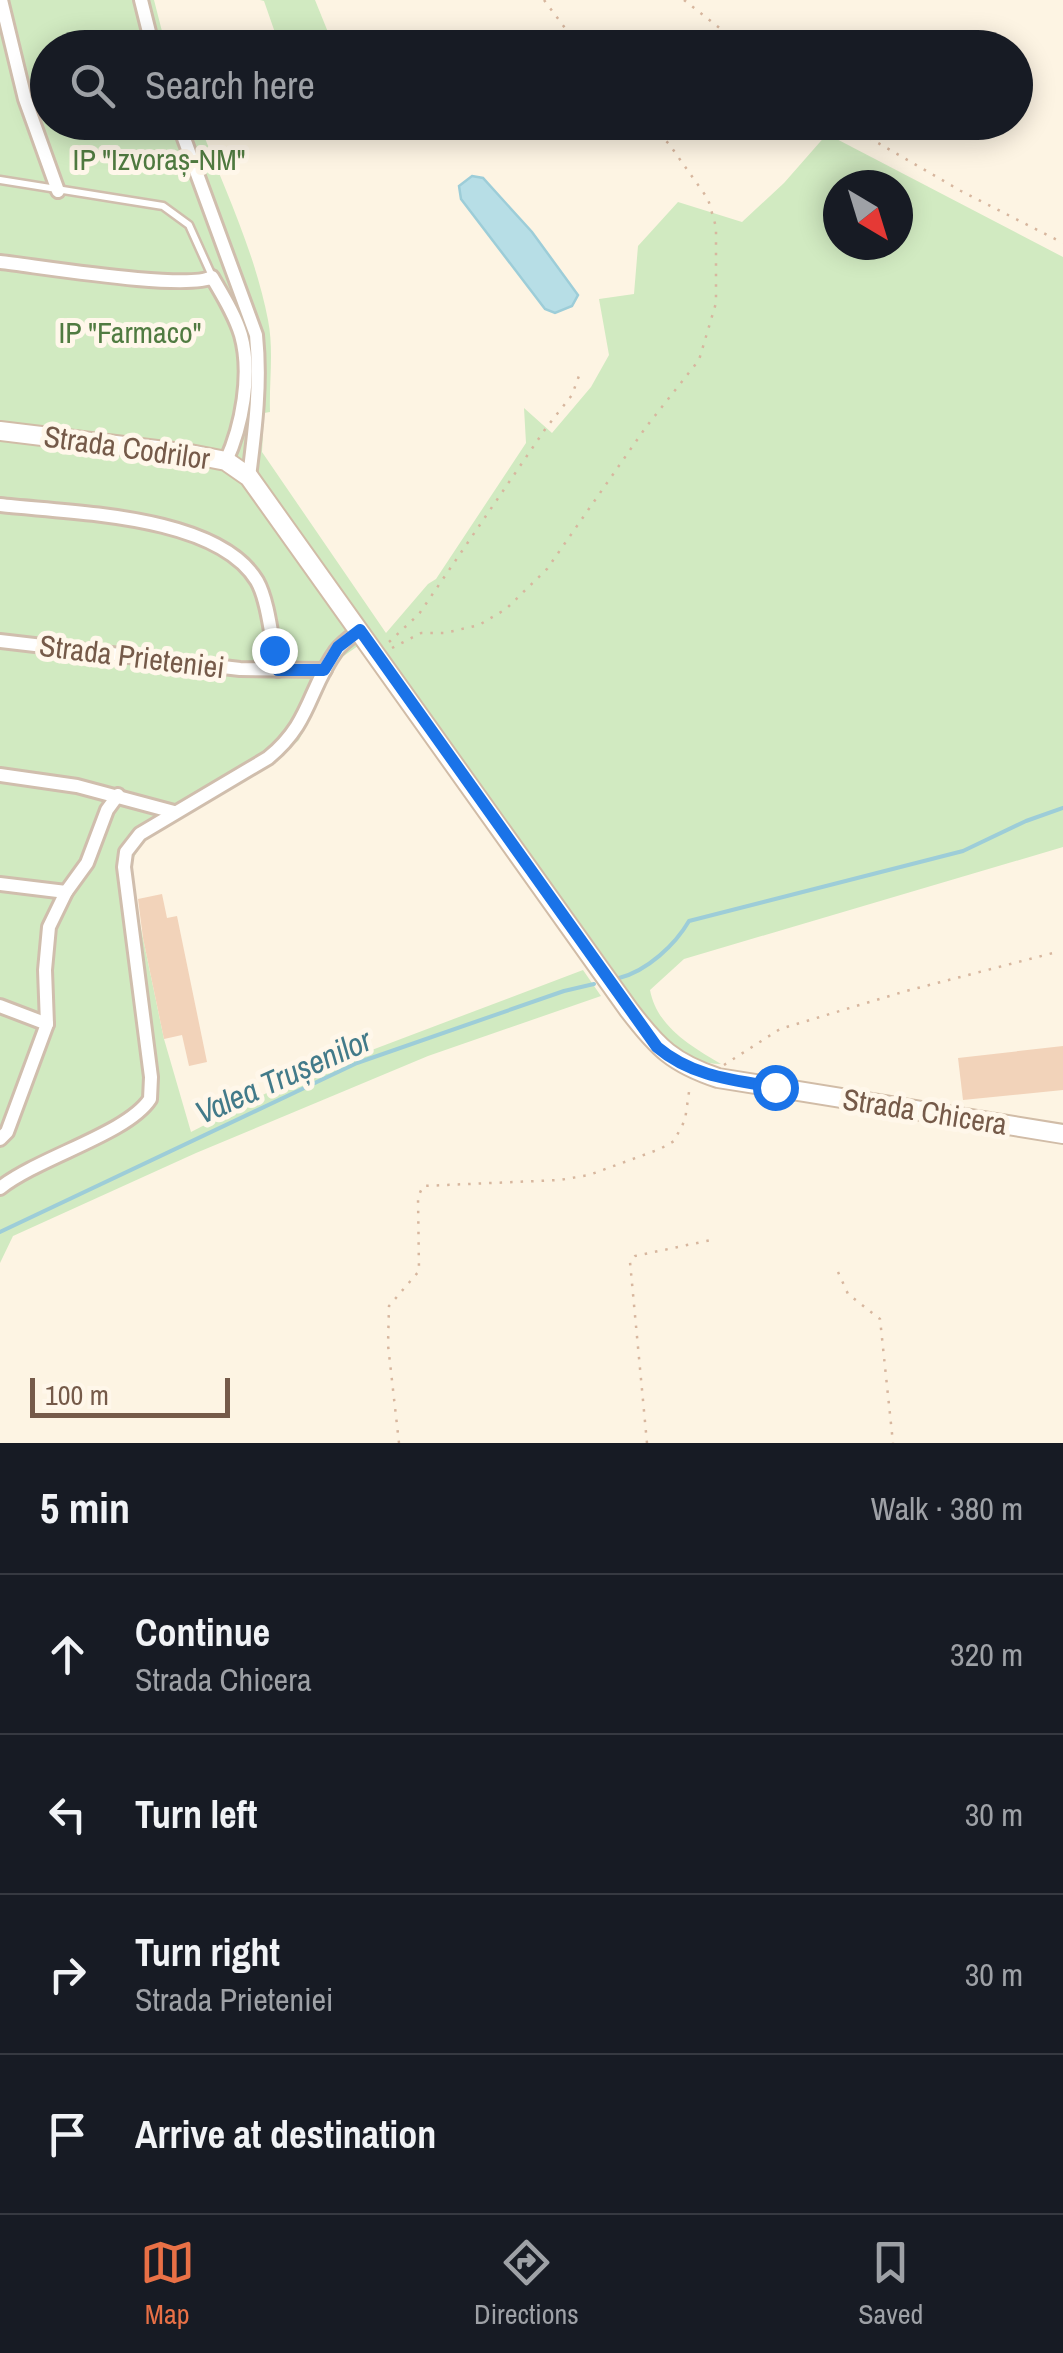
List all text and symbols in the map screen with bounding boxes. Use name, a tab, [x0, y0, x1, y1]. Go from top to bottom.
search box	[30, 30, 1033, 140]
icon: search	[65, 58, 120, 113]
text: Search here	[145, 60, 315, 111]
park label: IP "Izvoraș-NM"	[73, 139, 245, 179]
north arrow	[823, 170, 913, 260]
park label: IP "Farmaco"	[59, 312, 201, 352]
street label: Strada Codrilor	[42, 416, 213, 479]
street label: Strada Prieteniei	[37, 625, 227, 687]
route end	[252, 628, 298, 674]
water label: Valea Trușenilor	[188, 1018, 379, 1134]
route start	[753, 1065, 799, 1111]
street label: Strada Chicera	[840, 1078, 1010, 1144]
scale bar	[30, 1373, 230, 1418]
text: 100 m	[45, 1376, 109, 1414]
text: 5 min	[40, 1480, 130, 1536]
text: Walk · 380 m	[871, 1487, 1023, 1530]
text: Continue	[135, 1607, 270, 1658]
icon: ahead	[40, 1627, 95, 1682]
text: 320 m	[950, 1633, 1023, 1676]
text: Strada Chicera	[135, 1658, 311, 1701]
icon: left	[40, 1787, 95, 1842]
text: Turn left	[135, 1789, 257, 1840]
text: 30 m	[965, 1793, 1023, 1836]
text: Turn right	[135, 1927, 280, 1978]
icon: right	[40, 1947, 95, 2002]
text: 30 m	[965, 1953, 1023, 1996]
text: Strada Prieteniei	[135, 1978, 333, 2021]
icon: arrive	[40, 2107, 95, 2162]
text: Arrive at destination	[135, 2109, 436, 2160]
tab: Map	[140, 2235, 195, 2333]
tab: Directions	[474, 2235, 579, 2333]
tab: Saved	[858, 2235, 923, 2333]

